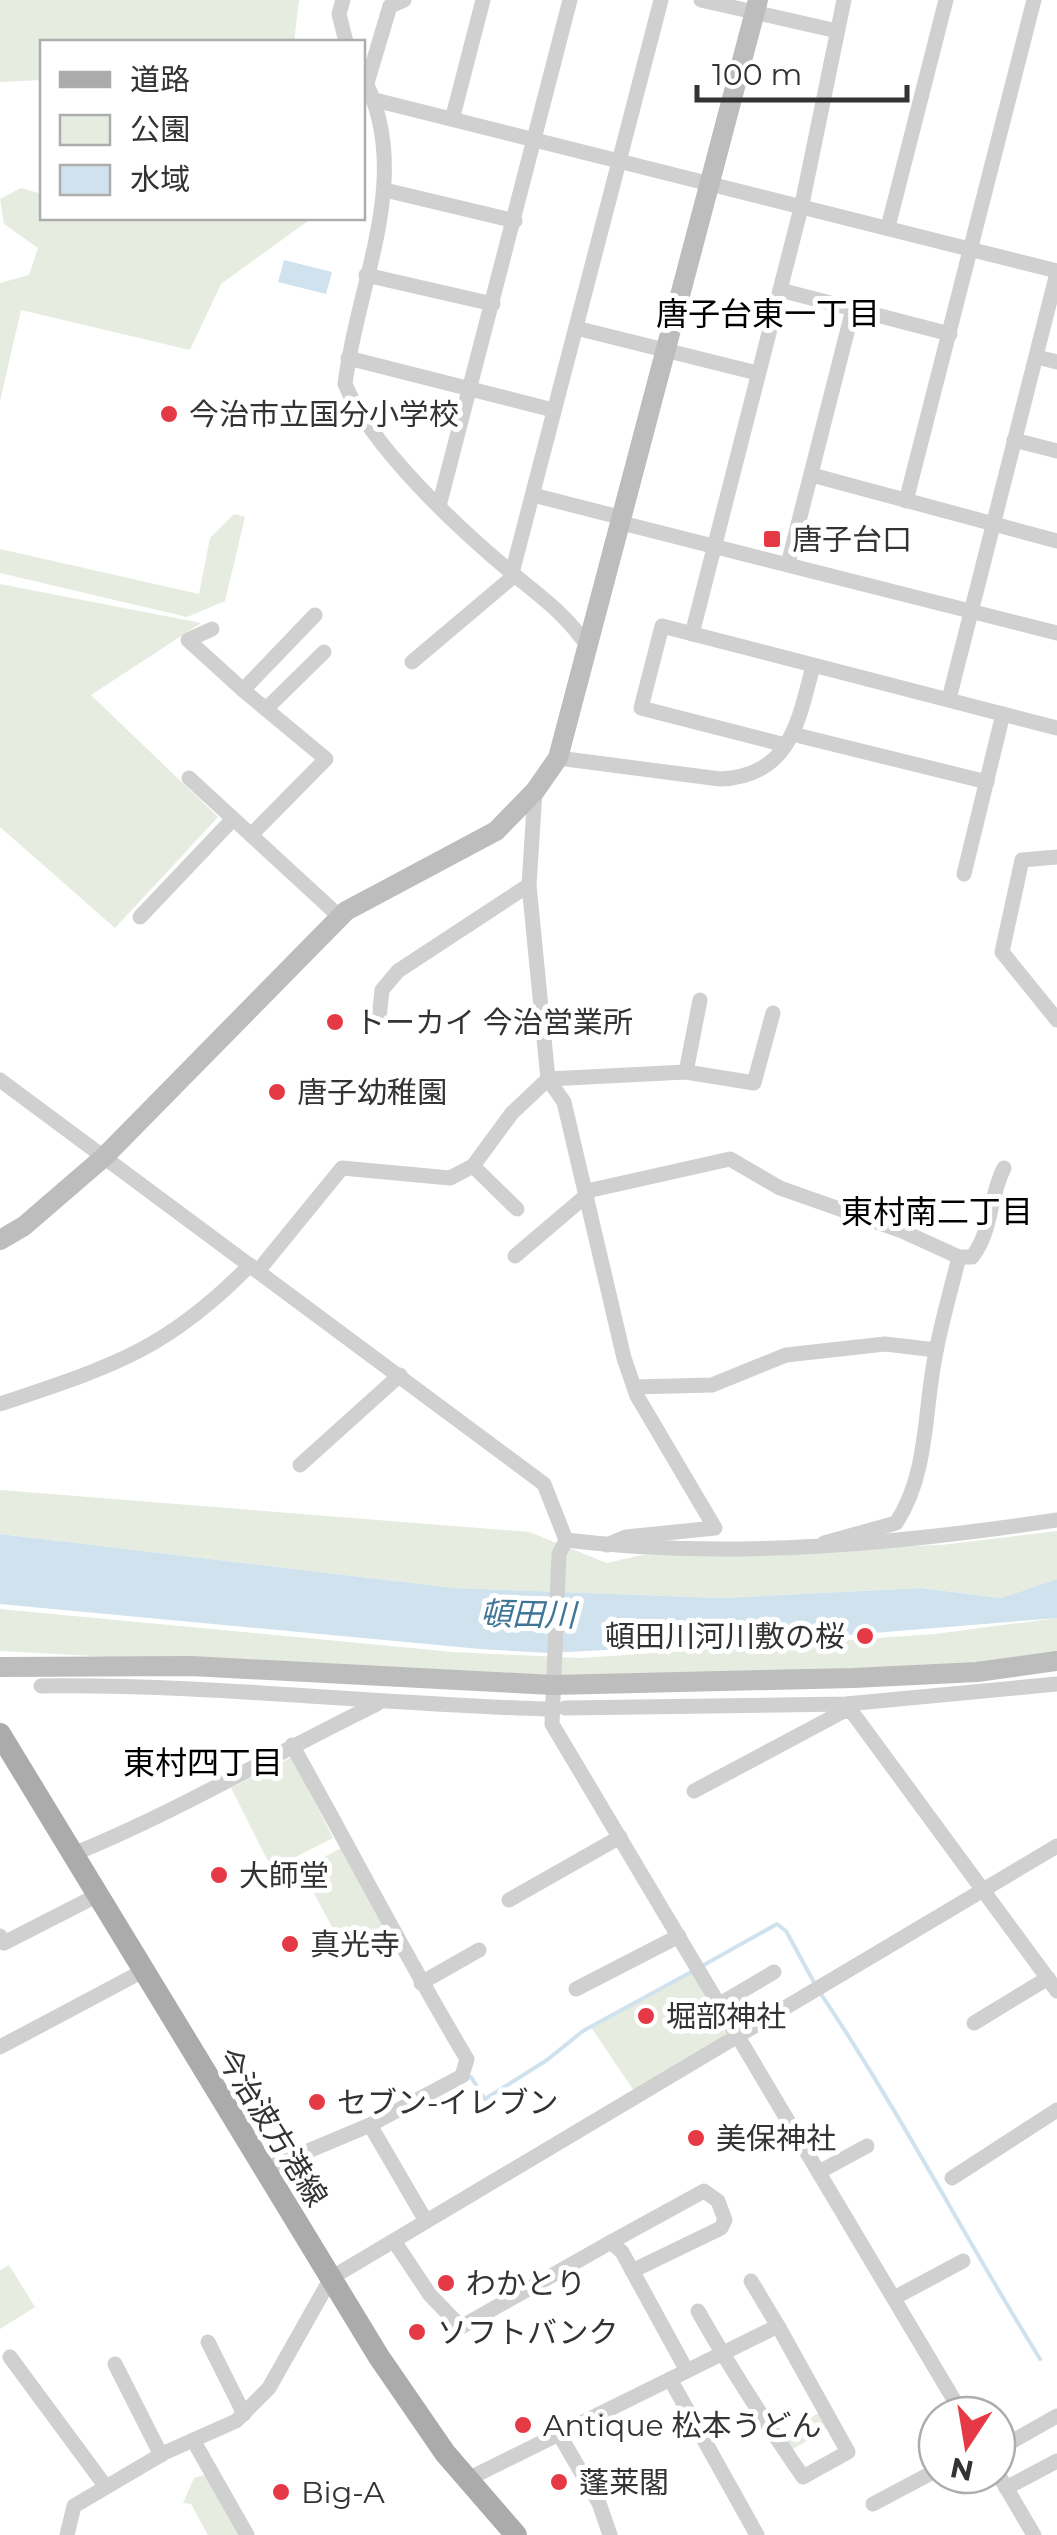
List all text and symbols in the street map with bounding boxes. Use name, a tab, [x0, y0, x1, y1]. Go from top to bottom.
legend	[40, 40, 365, 220]
scale bar	[697, 40, 907, 102]
text: 100 m	[712, 56, 802, 93]
text: 道路	[130, 61, 190, 98]
text: 公園	[130, 111, 190, 148]
text: 水域	[130, 161, 190, 198]
district label: 唐子台東一丁目	[656, 294, 880, 333]
place label: 今治市立国分小学校	[189, 396, 459, 433]
marker: 今治市立国分小学校	[158, 403, 180, 425]
place label: 唐子台口	[792, 521, 912, 558]
marker: 唐子台口	[761, 528, 783, 550]
place label: トーカイ 今治営業所	[355, 1004, 633, 1041]
marker: トーカイ 今治営業所	[324, 1011, 346, 1033]
place label: 唐子幼稚園	[297, 1074, 447, 1111]
marker: 唐子幼稚園	[266, 1081, 288, 1103]
district label: 東村南二丁目	[841, 1192, 1033, 1231]
water label: 頓田川	[480, 1594, 579, 1634]
place label: 頓田川河川敷の桜	[605, 1618, 845, 1655]
marker: 頓田川河川敷の桜	[854, 1625, 876, 1647]
district label: 東村四丁目	[123, 1743, 283, 1782]
place label: 大師堂	[239, 1857, 329, 1894]
marker: 大師堂	[208, 1864, 230, 1886]
place label: 真光寺	[310, 1926, 400, 1963]
marker: 真光寺	[279, 1933, 301, 1955]
place label: 堀部神社	[666, 1998, 786, 2035]
marker: 堀部神社	[635, 2005, 657, 2027]
street label: 今治波方港線	[209, 2041, 335, 2213]
place label: セブン-イレブン	[337, 2084, 558, 2121]
marker: セブン-イレブン	[306, 2091, 328, 2113]
place label: 美保神社	[716, 2120, 836, 2157]
marker: 美保神社	[685, 2127, 707, 2149]
place label: わかとり	[466, 2265, 586, 2302]
marker: わかとり	[435, 2272, 457, 2294]
place label: ソフトバンク	[437, 2314, 619, 2351]
marker: ソフトバンク	[406, 2321, 428, 2343]
north arrow	[917, 2395, 1017, 2495]
place label: Antique 松本うどん	[543, 2407, 822, 2444]
marker: Antique 松本うどん	[512, 2414, 534, 2436]
text: N	[947, 2450, 976, 2488]
place label: 蓬莱閣	[579, 2464, 669, 2501]
marker: 蓬莱閣	[548, 2471, 570, 2493]
place label: Big-A	[301, 2474, 385, 2511]
marker: Big-A	[270, 2481, 292, 2503]

